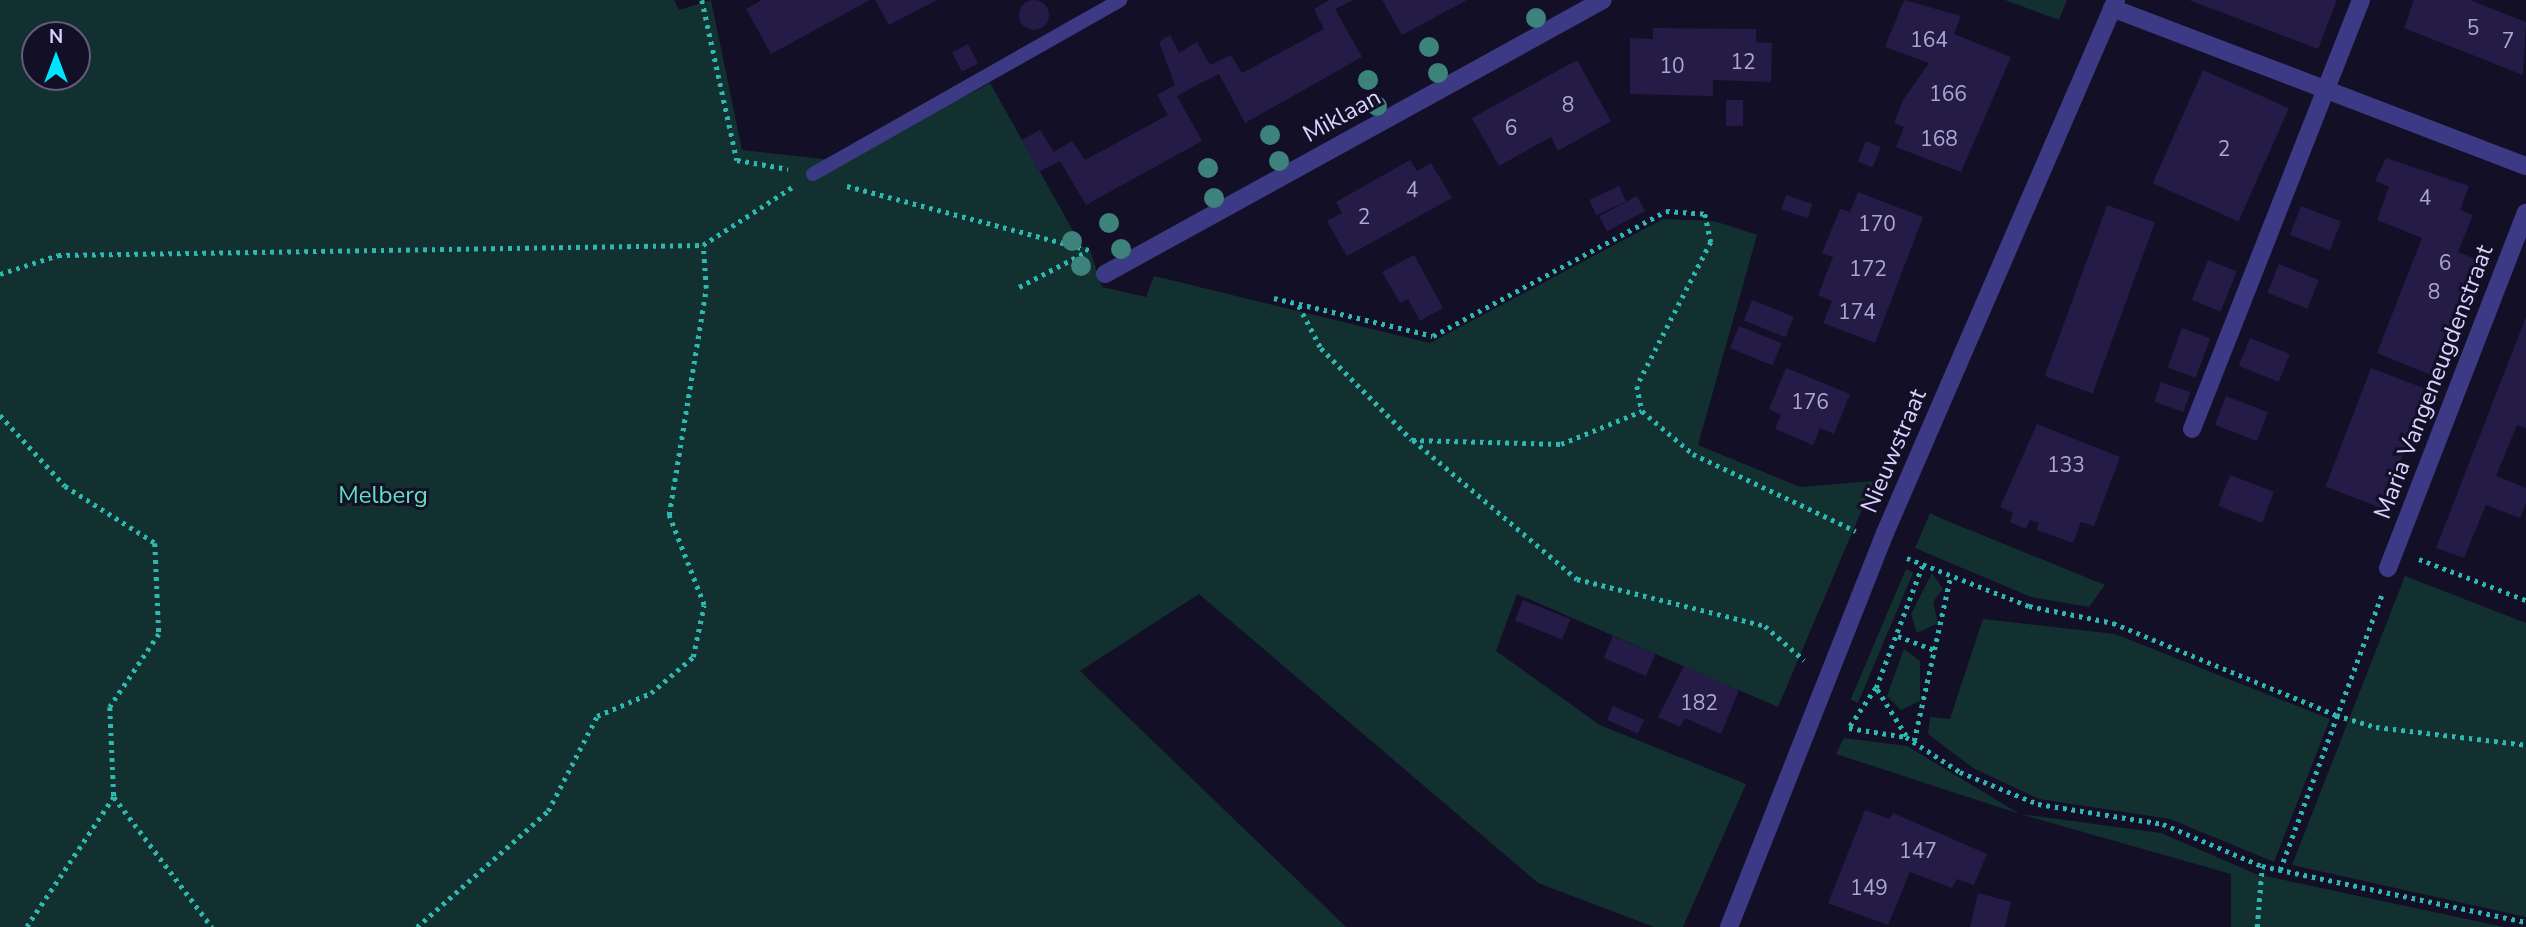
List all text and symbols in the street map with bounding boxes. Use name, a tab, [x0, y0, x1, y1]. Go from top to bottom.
house number: 5	[2467, 15, 2479, 41]
north arrow	[21, 21, 91, 91]
text: N	[49, 24, 63, 50]
house number: 164	[1910, 27, 1948, 53]
house number: 7	[2502, 28, 2514, 54]
house number: 12	[1730, 49, 1756, 75]
house number: 10	[1659, 53, 1685, 79]
house number: 166	[1929, 81, 1967, 107]
street label: Miklaan	[1298, 83, 1386, 149]
house number: 8	[1562, 92, 1574, 118]
house number: 6	[1505, 115, 1517, 141]
house number: 168	[1920, 126, 1958, 152]
house number: 2	[2218, 136, 2230, 162]
house number: 4	[1406, 177, 1418, 203]
house number: 4	[2419, 185, 2431, 211]
house number: 2	[1358, 204, 1370, 230]
house number: 170	[1858, 211, 1896, 237]
street label: Maria Vangeneugdenstraat	[2368, 241, 2500, 523]
house number: 6	[2439, 250, 2451, 276]
house number: 172	[1849, 256, 1887, 282]
house number: 8	[2428, 279, 2440, 305]
house number: 174	[1838, 299, 1876, 325]
street label: Nieuwstraat	[1855, 385, 1933, 517]
house number: 176	[1791, 389, 1829, 415]
house number: 133	[2047, 452, 2085, 478]
park label: Melberg	[338, 482, 428, 510]
house number: 182	[1680, 690, 1718, 716]
house number: 147	[1899, 838, 1937, 864]
house number: 149	[1850, 875, 1888, 901]

